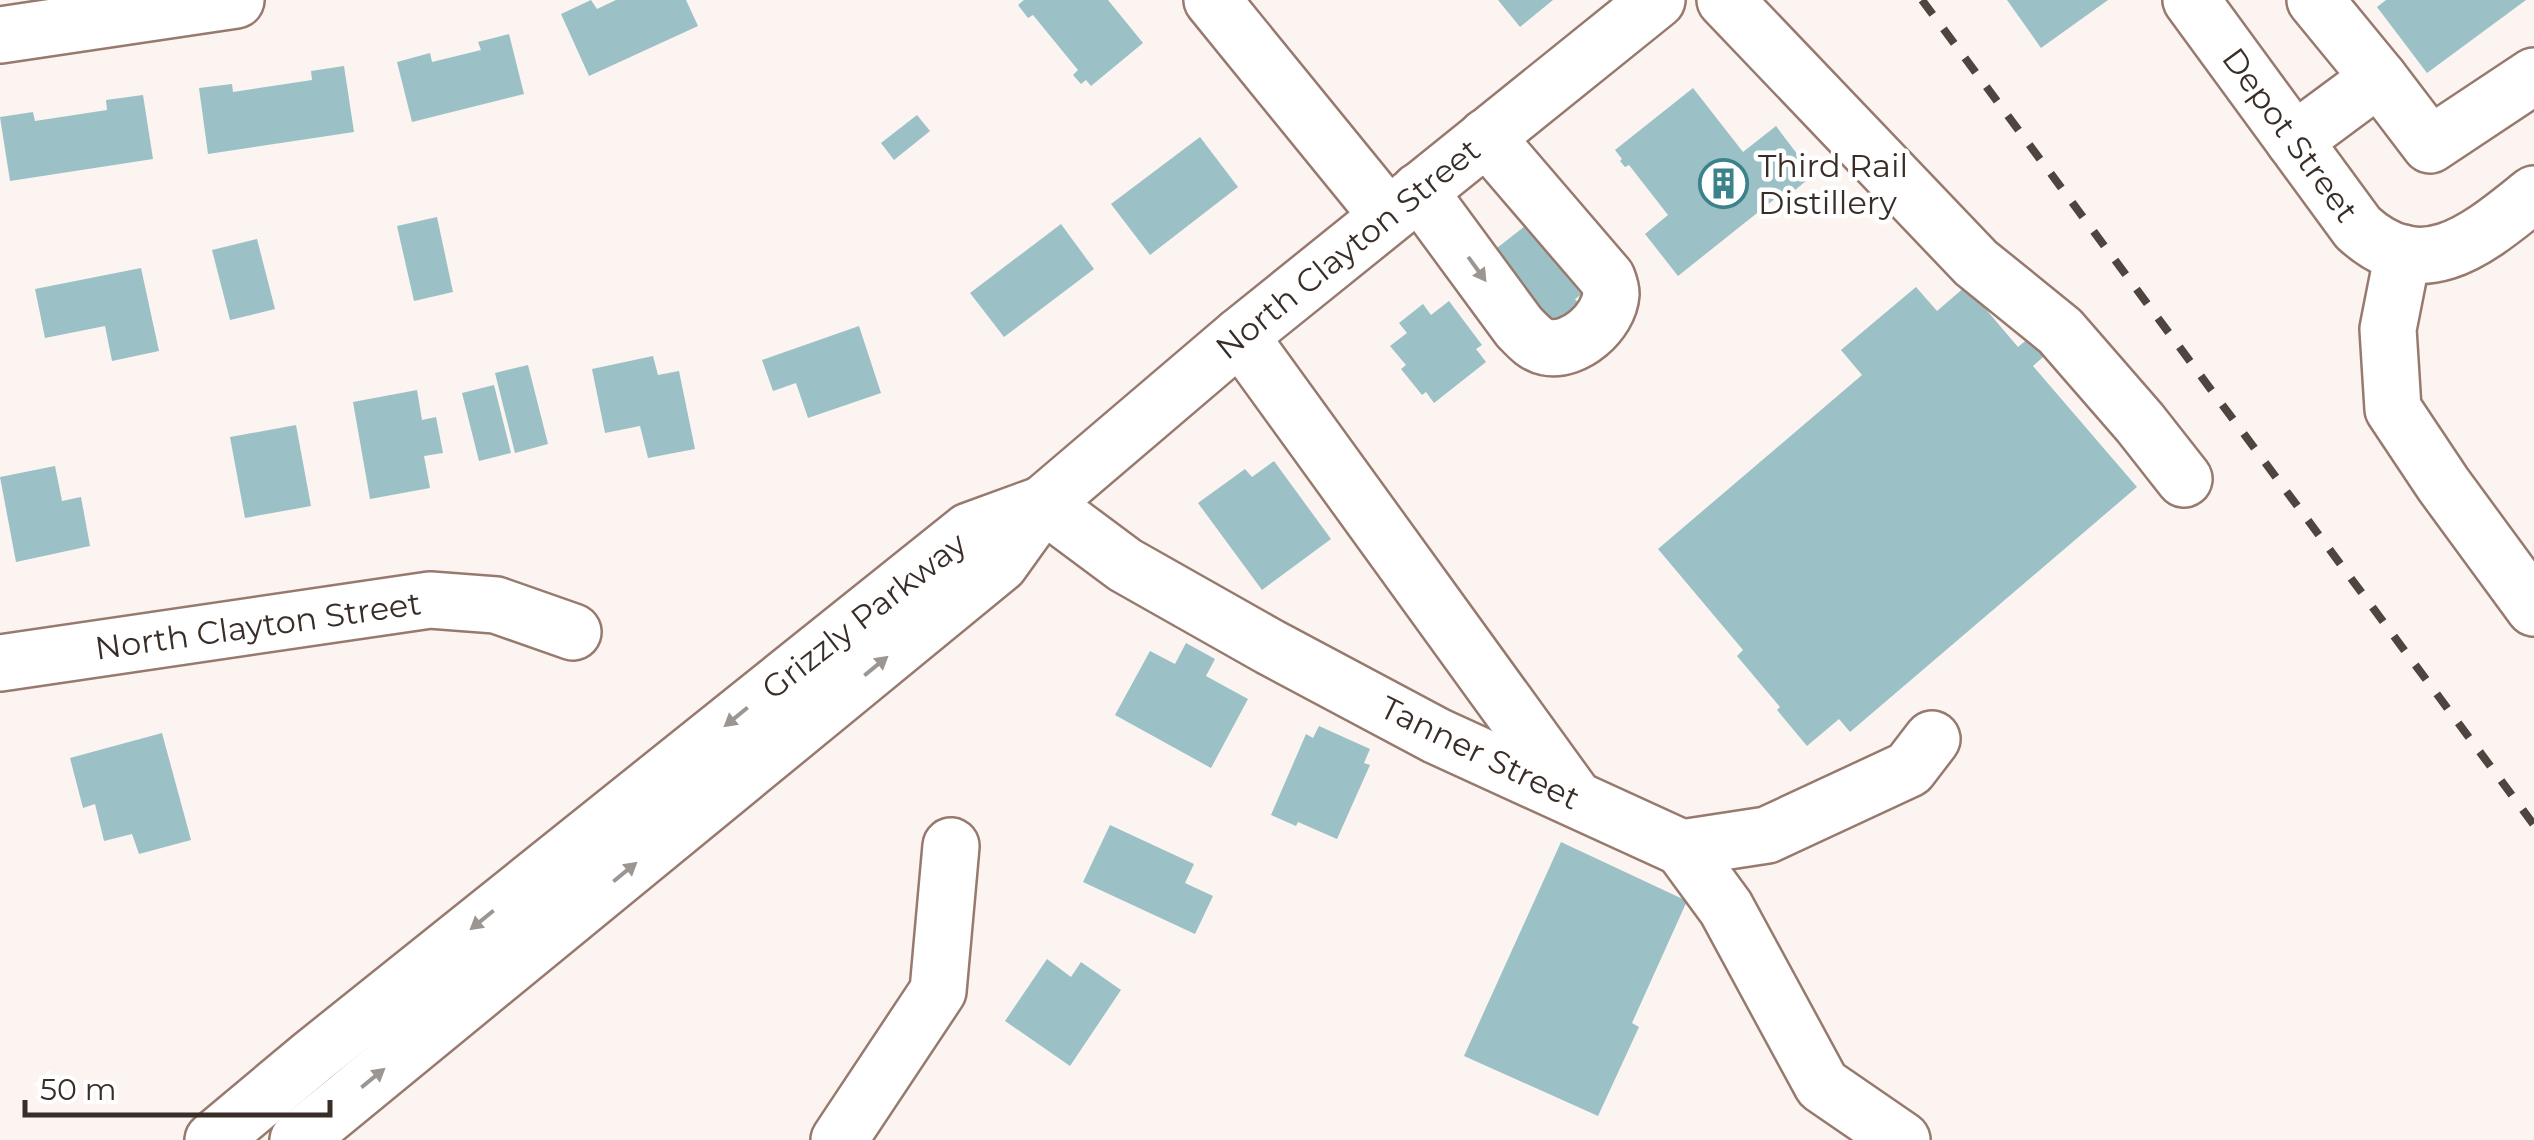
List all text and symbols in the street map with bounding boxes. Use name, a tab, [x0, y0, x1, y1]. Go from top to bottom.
street label: Depot Street	[2214, 40, 2367, 229]
street label: North Clayton Street	[1208, 130, 1488, 367]
place label: Third Rail Distillery	[1758, 146, 1908, 222]
building icon: Third Rail Distillery	[1697, 158, 1749, 210]
one-way arrow	[1467, 256, 1486, 283]
street label: Grizzly Parkway	[754, 523, 974, 707]
street label: North Clayton Street	[92, 583, 423, 668]
one-way arrow	[863, 656, 888, 677]
street label: Tanner Street	[1374, 687, 1586, 818]
one-way arrow	[723, 706, 748, 727]
one-way arrow	[612, 862, 637, 883]
one-way arrow	[469, 910, 495, 930]
scale bar	[25, 1055, 330, 1117]
one-way arrow	[361, 1068, 386, 1089]
text: 50 m	[40, 1071, 117, 1108]

